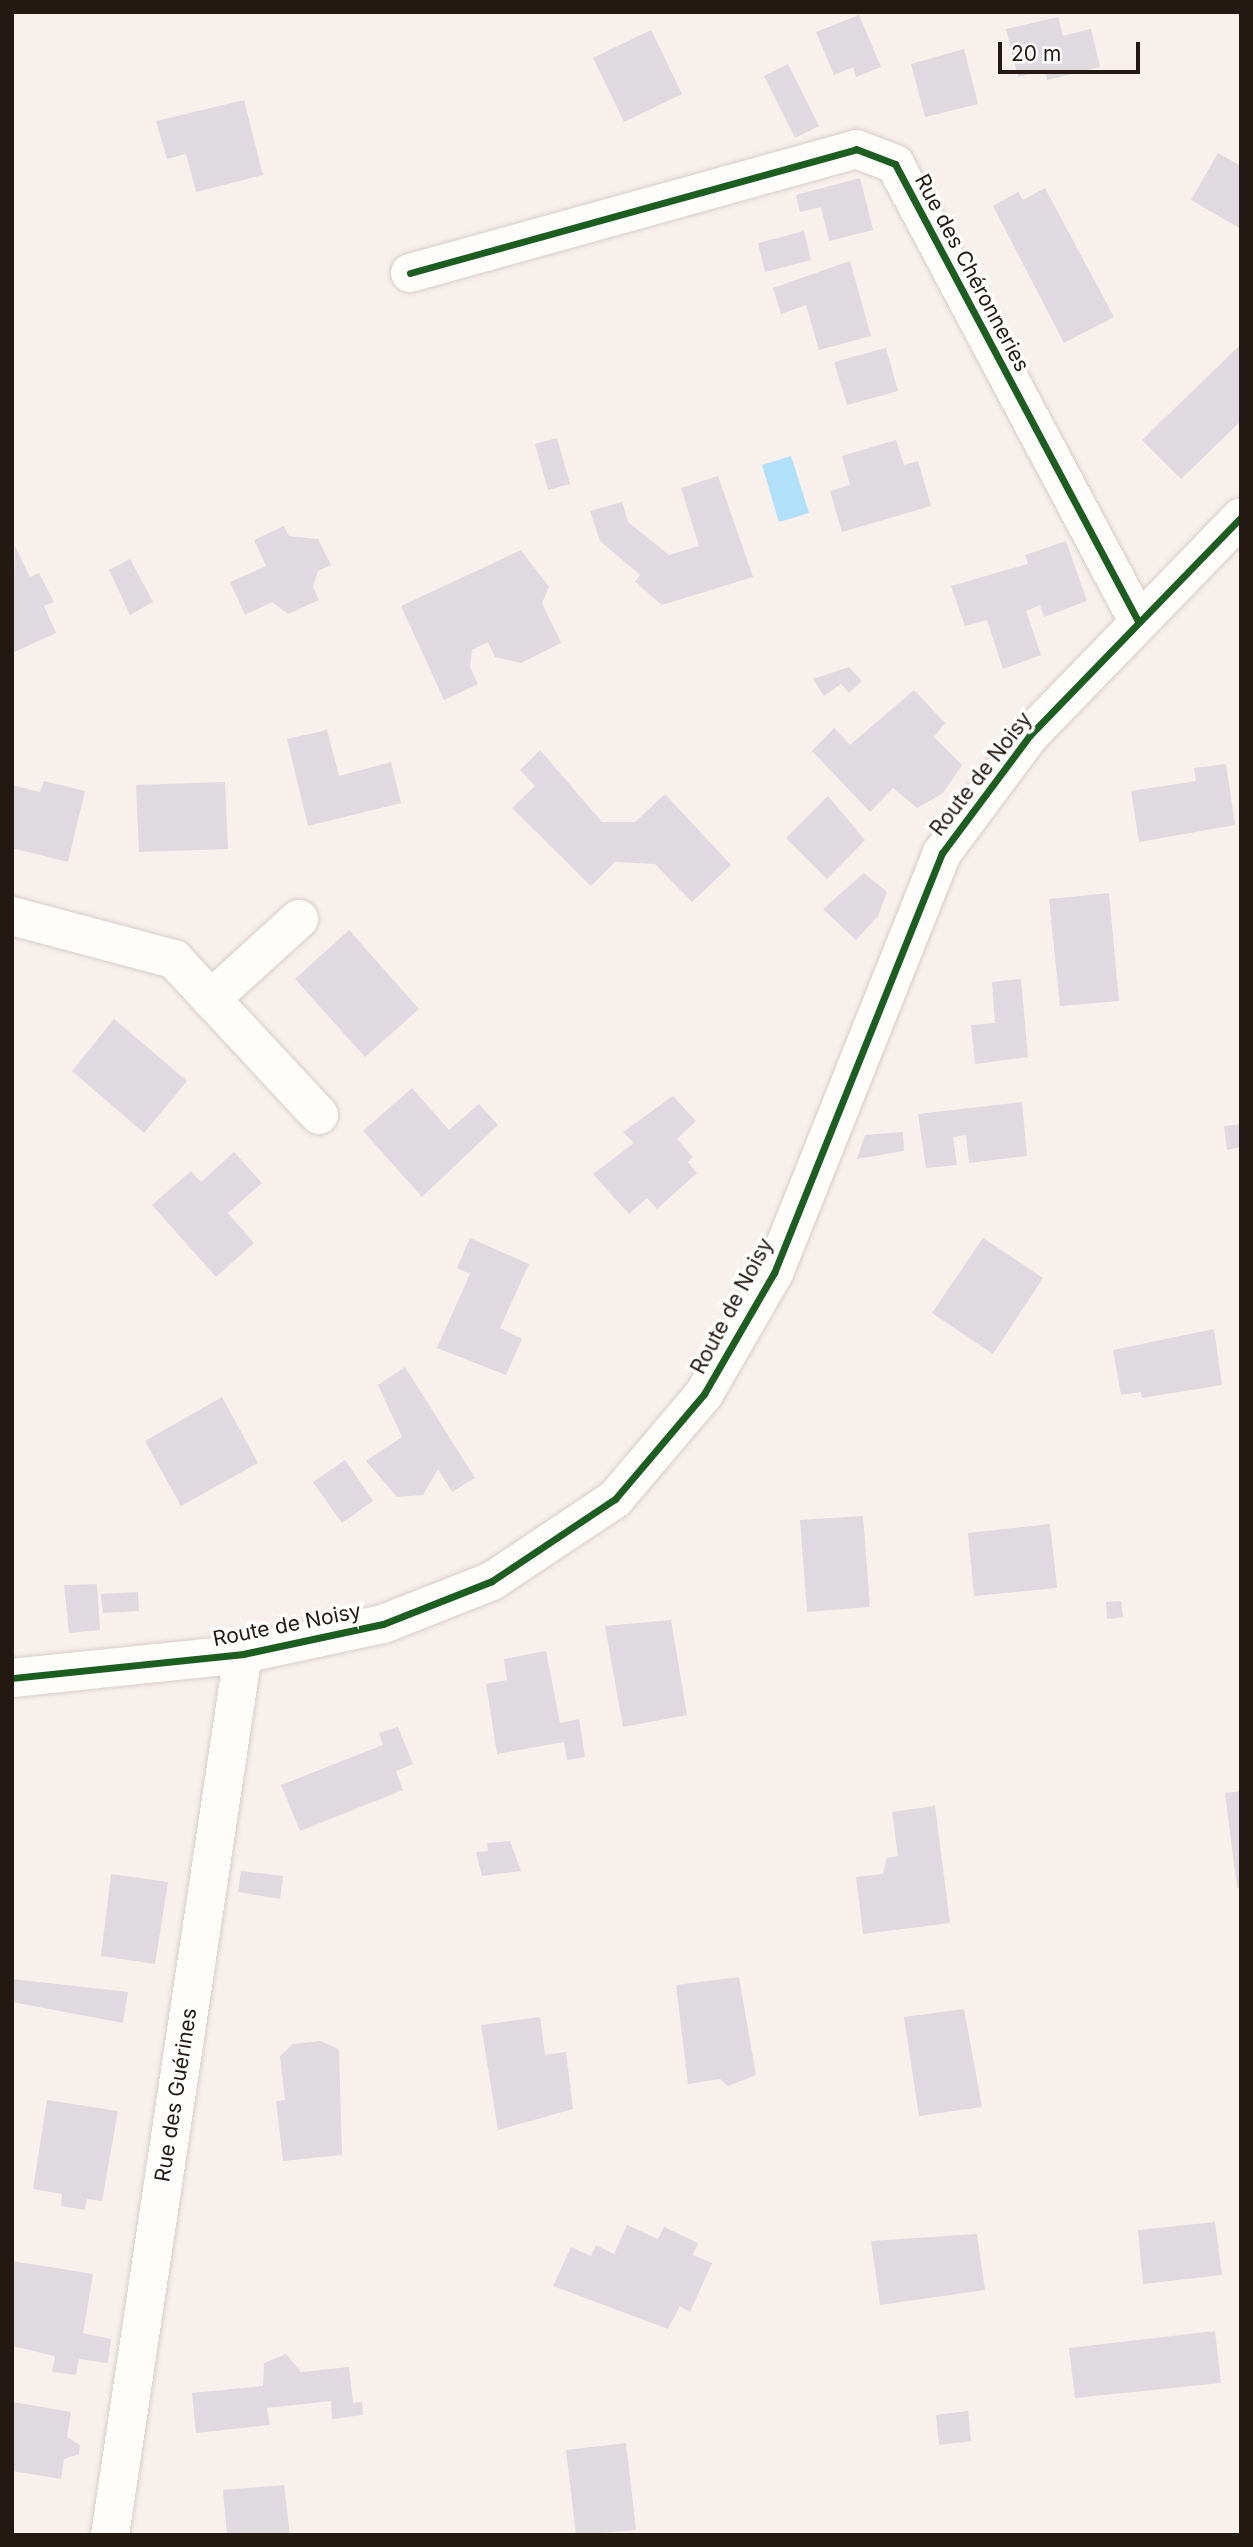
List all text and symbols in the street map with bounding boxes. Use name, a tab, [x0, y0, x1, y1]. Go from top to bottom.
scale bar	[1001, 28, 1143, 72]
text: 20 m	[1011, 41, 1061, 66]
street label: Rue des Chéronneries	[909, 170, 1035, 376]
street label: Route de Noisy	[925, 707, 1037, 841]
street label: Route de Noisy	[686, 1234, 778, 1378]
street label: Route de Noisy	[211, 1598, 363, 1652]
street label: Rue des Guérines	[150, 2006, 202, 2184]

